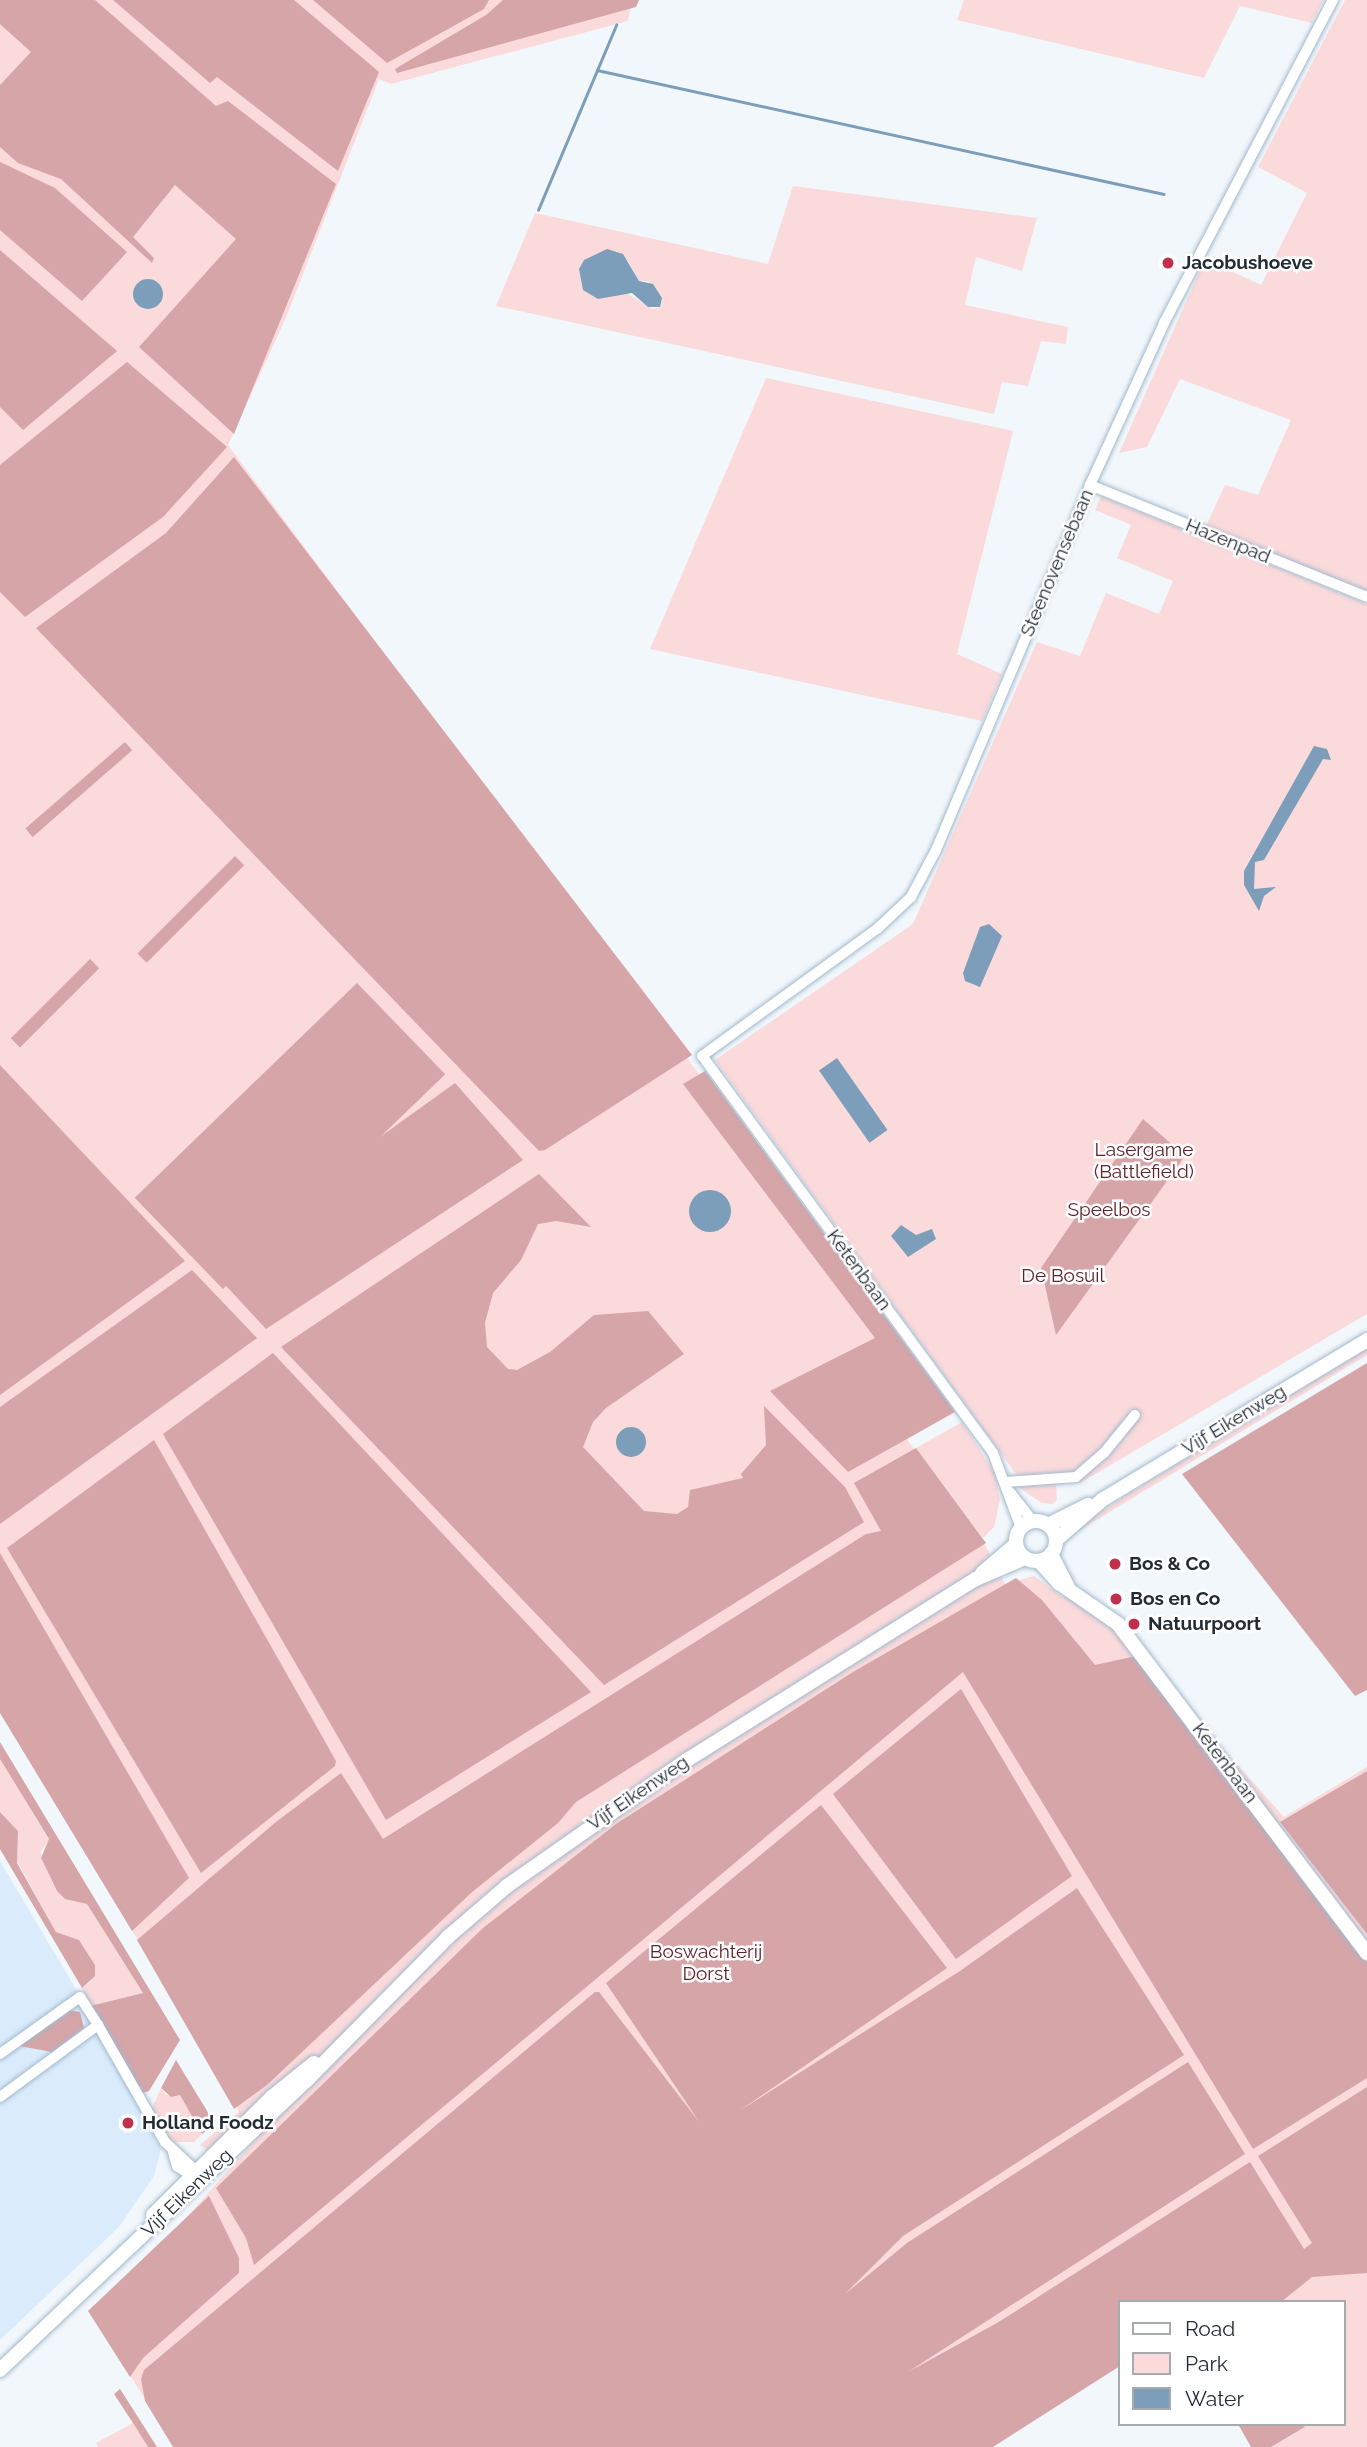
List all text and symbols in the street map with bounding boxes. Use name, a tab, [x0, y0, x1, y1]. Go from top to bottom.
place label: Jacobushoeve	[1182, 252, 1313, 274]
marker: Jacobushoeve	[1160, 255, 1176, 271]
street label: Steenovensebaan	[1016, 486, 1098, 640]
street label: Hazenpad	[1182, 514, 1274, 568]
park label: Lasergame (Battlefield)	[1094, 1139, 1194, 1183]
park label: Speelbos	[1068, 1199, 1150, 1221]
street label: Ketenbaan	[822, 1225, 896, 1315]
park label: De Bosuil	[1021, 1265, 1105, 1287]
street label: Vijf Eikenweg	[1178, 1380, 1290, 1460]
place label: Bos & Co	[1129, 1553, 1210, 1575]
marker: Bos & Co	[1107, 1556, 1123, 1572]
place label: Bos en Co	[1130, 1588, 1220, 1610]
marker: Bos en Co	[1108, 1591, 1124, 1607]
place label: Natuurpoort	[1148, 1613, 1261, 1635]
marker: Natuurpoort	[1126, 1616, 1142, 1632]
street label: Ketenbaan	[1187, 1718, 1263, 1808]
street label: Vijf Eikenweg	[583, 1751, 693, 1835]
park label: Boswachterij Dorst	[650, 1941, 762, 1985]
place label: Holland Foodz	[142, 2112, 274, 2134]
marker: Holland Foodz	[120, 2115, 136, 2131]
street label: Vijf Eikenweg	[137, 2144, 237, 2242]
legend	[1118, 2300, 1346, 2426]
text: Road	[1185, 2316, 1235, 2341]
text: Park	[1185, 2351, 1228, 2376]
text: Water	[1185, 2386, 1244, 2411]

